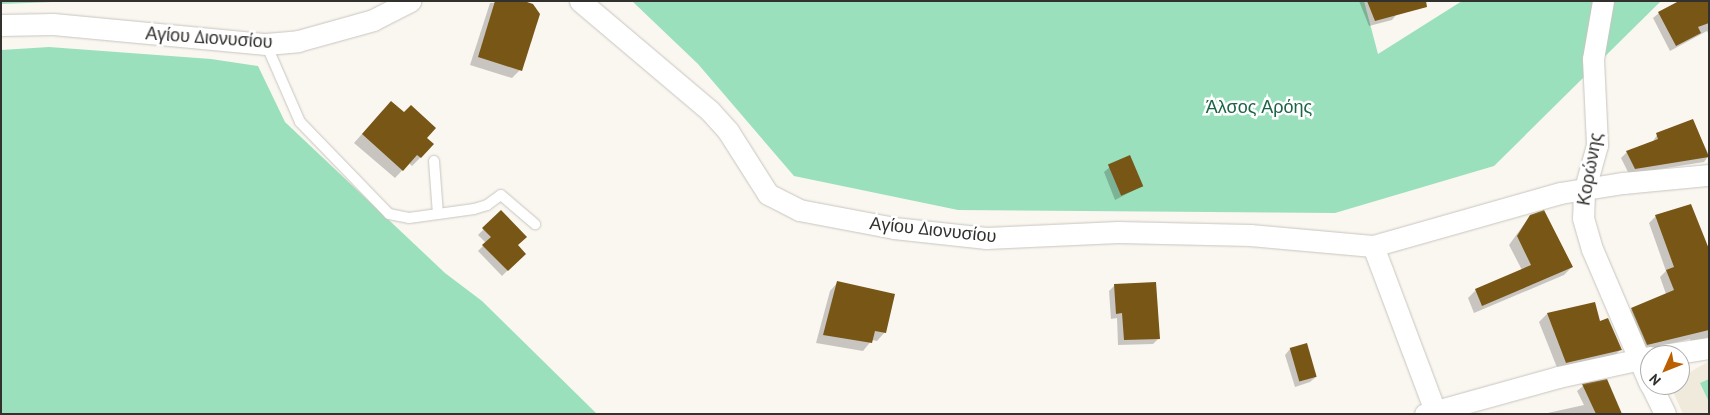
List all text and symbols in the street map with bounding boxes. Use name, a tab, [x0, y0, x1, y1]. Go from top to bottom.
street label: Αγίου Διονυσίου	[145, 23, 273, 53]
park label: Άλσος Αρόης	[1206, 96, 1312, 118]
street label: Κορώνης	[1573, 131, 1607, 207]
street label: Αγίου Διονυσίου	[869, 213, 997, 247]
north arrow	[1640, 345, 1690, 395]
text: N	[1645, 370, 1665, 389]

